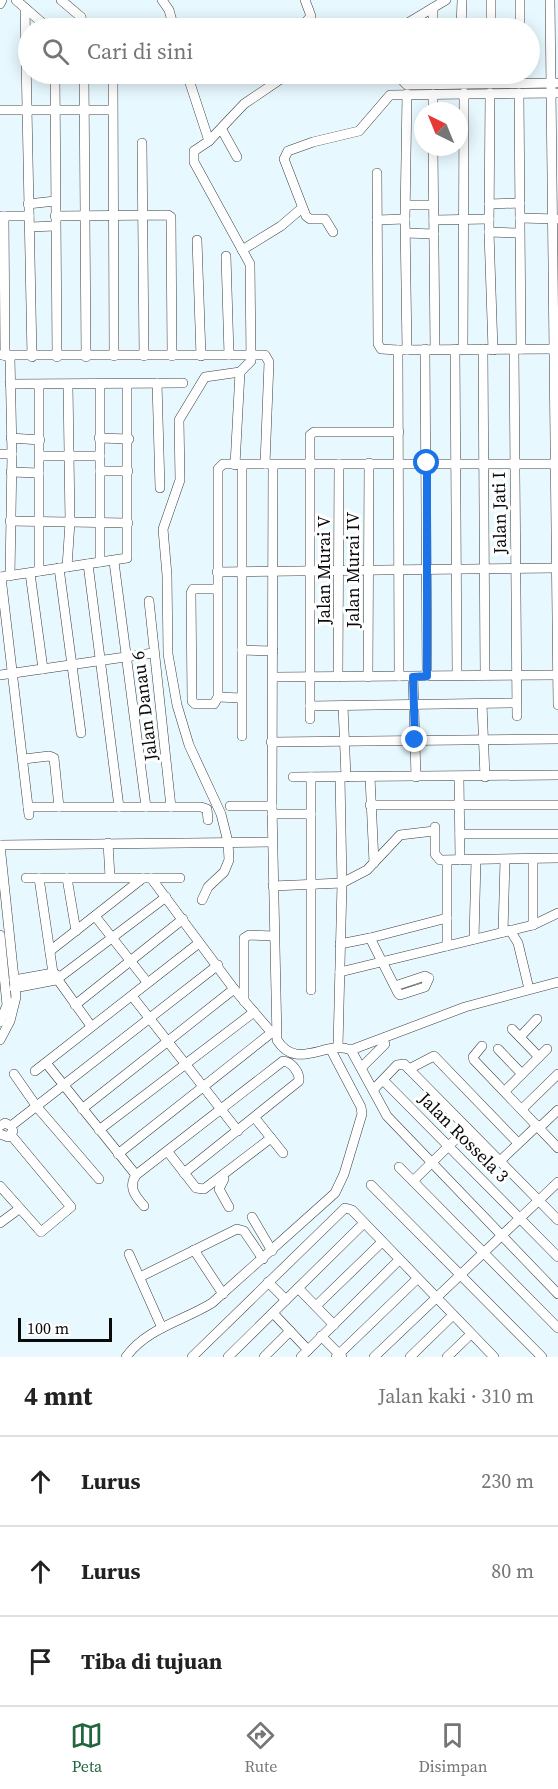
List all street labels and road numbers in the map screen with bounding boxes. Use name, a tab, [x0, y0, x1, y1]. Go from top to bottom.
street label: Jalan Jati I	[486, 472, 512, 555]
street label: Jalan Murai IV	[340, 512, 365, 629]
street label: Jalan Murai V	[311, 516, 336, 625]
street label: Jalan Danau 6	[125, 650, 163, 763]
street label: Jalan Rossela 3	[413, 1086, 515, 1188]

